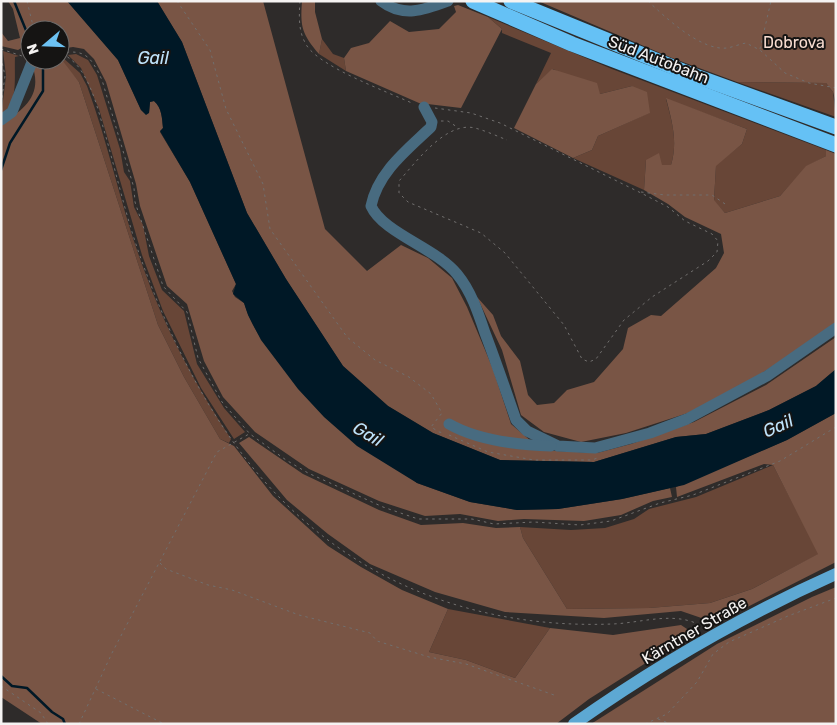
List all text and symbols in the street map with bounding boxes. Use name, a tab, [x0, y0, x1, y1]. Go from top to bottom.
north arrow	[20, 20, 70, 70]
street label: Süd Autobahn	[606, 32, 712, 87]
park label: Dobrova	[763, 33, 825, 52]
text: N	[24, 42, 43, 57]
water label: Gail	[137, 47, 169, 69]
water label: Gail	[759, 409, 797, 442]
water label: Gail	[349, 417, 388, 452]
street label: Kärntner Straße	[638, 593, 750, 668]

